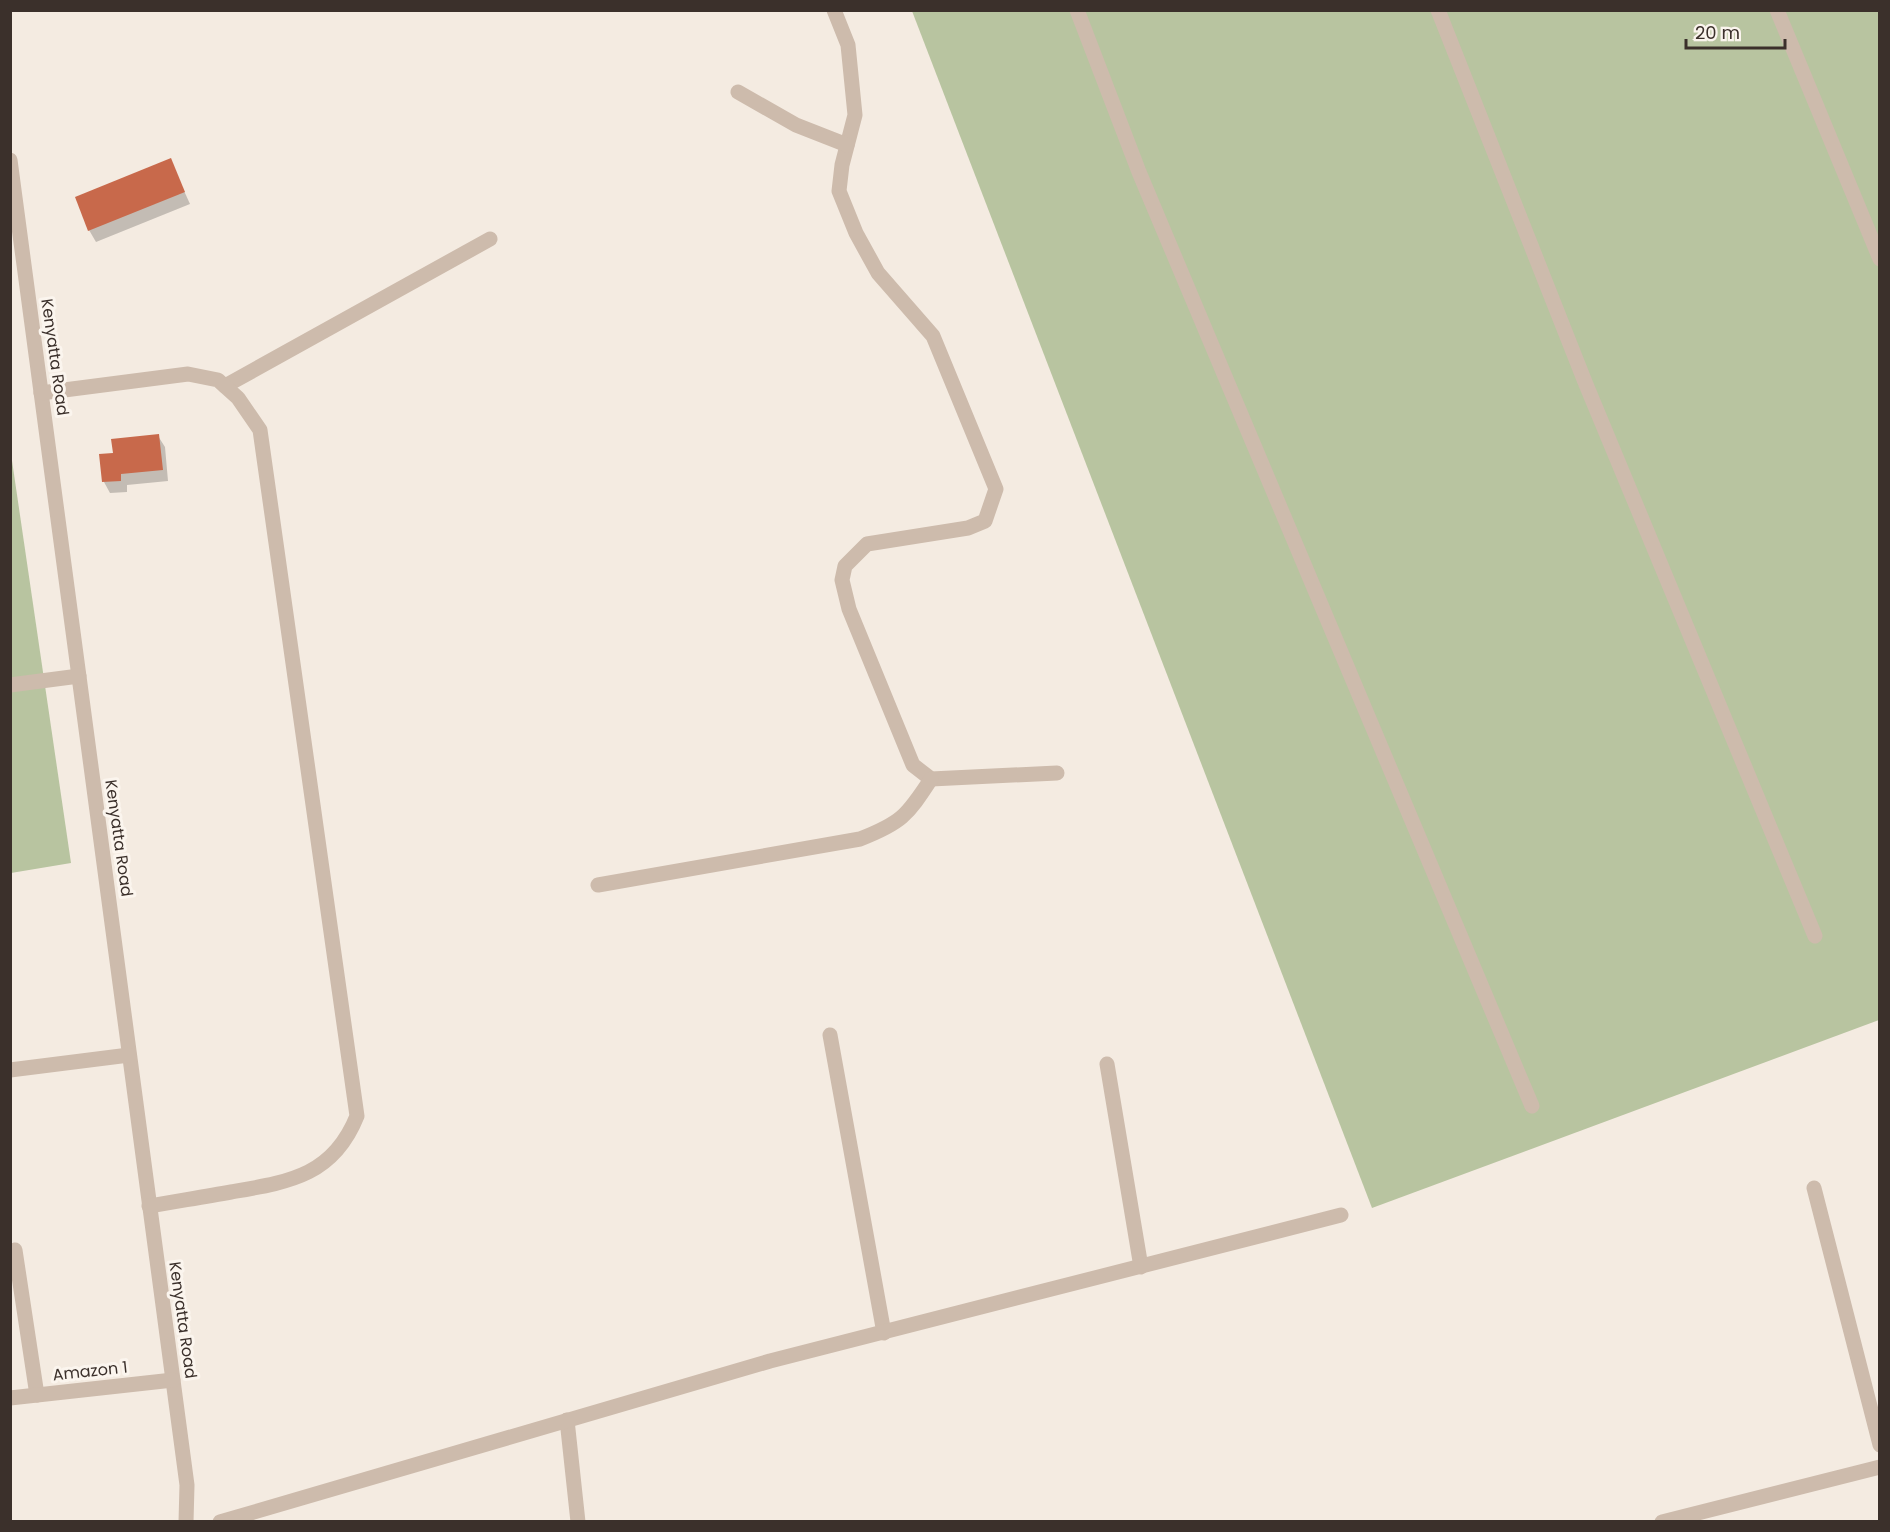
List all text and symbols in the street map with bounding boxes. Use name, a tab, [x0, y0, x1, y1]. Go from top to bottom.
scale bar	[1686, 12, 1785, 50]
text: 20 m	[1695, 20, 1740, 45]
street label: Kenyatta Road	[35, 297, 75, 417]
street label: Kenyatta Road	[99, 778, 139, 898]
street label: Kenyatta Road	[163, 1260, 203, 1380]
street label: Amazon 1	[51, 1356, 129, 1386]

